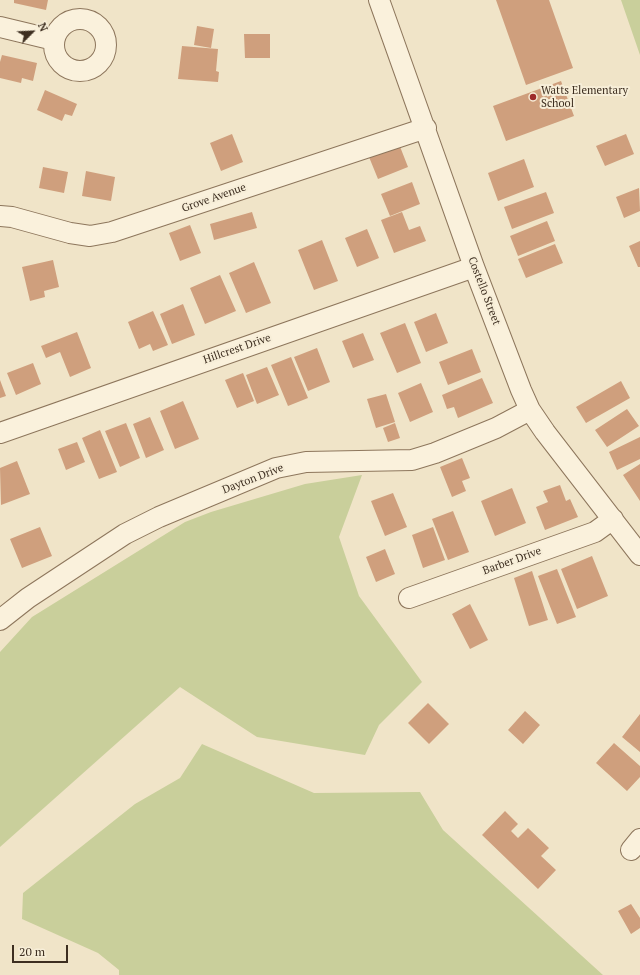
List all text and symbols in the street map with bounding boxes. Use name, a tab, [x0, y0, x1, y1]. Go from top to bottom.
north arrow	[12, 12, 52, 52]
text: N	[35, 20, 51, 34]
place label: Watts Elementary School	[541, 84, 628, 110]
marker: Watts Elementary School	[528, 92, 538, 102]
street label: Grove Avenue	[180, 181, 248, 215]
street label: Costello Street	[465, 255, 503, 327]
street label: Hillcrest Drive	[201, 331, 273, 367]
street label: Dayton Drive	[221, 461, 285, 497]
street label: Barber Drive	[481, 544, 543, 578]
scale bar	[14, 937, 70, 963]
text: 20 m	[19, 944, 45, 959]

